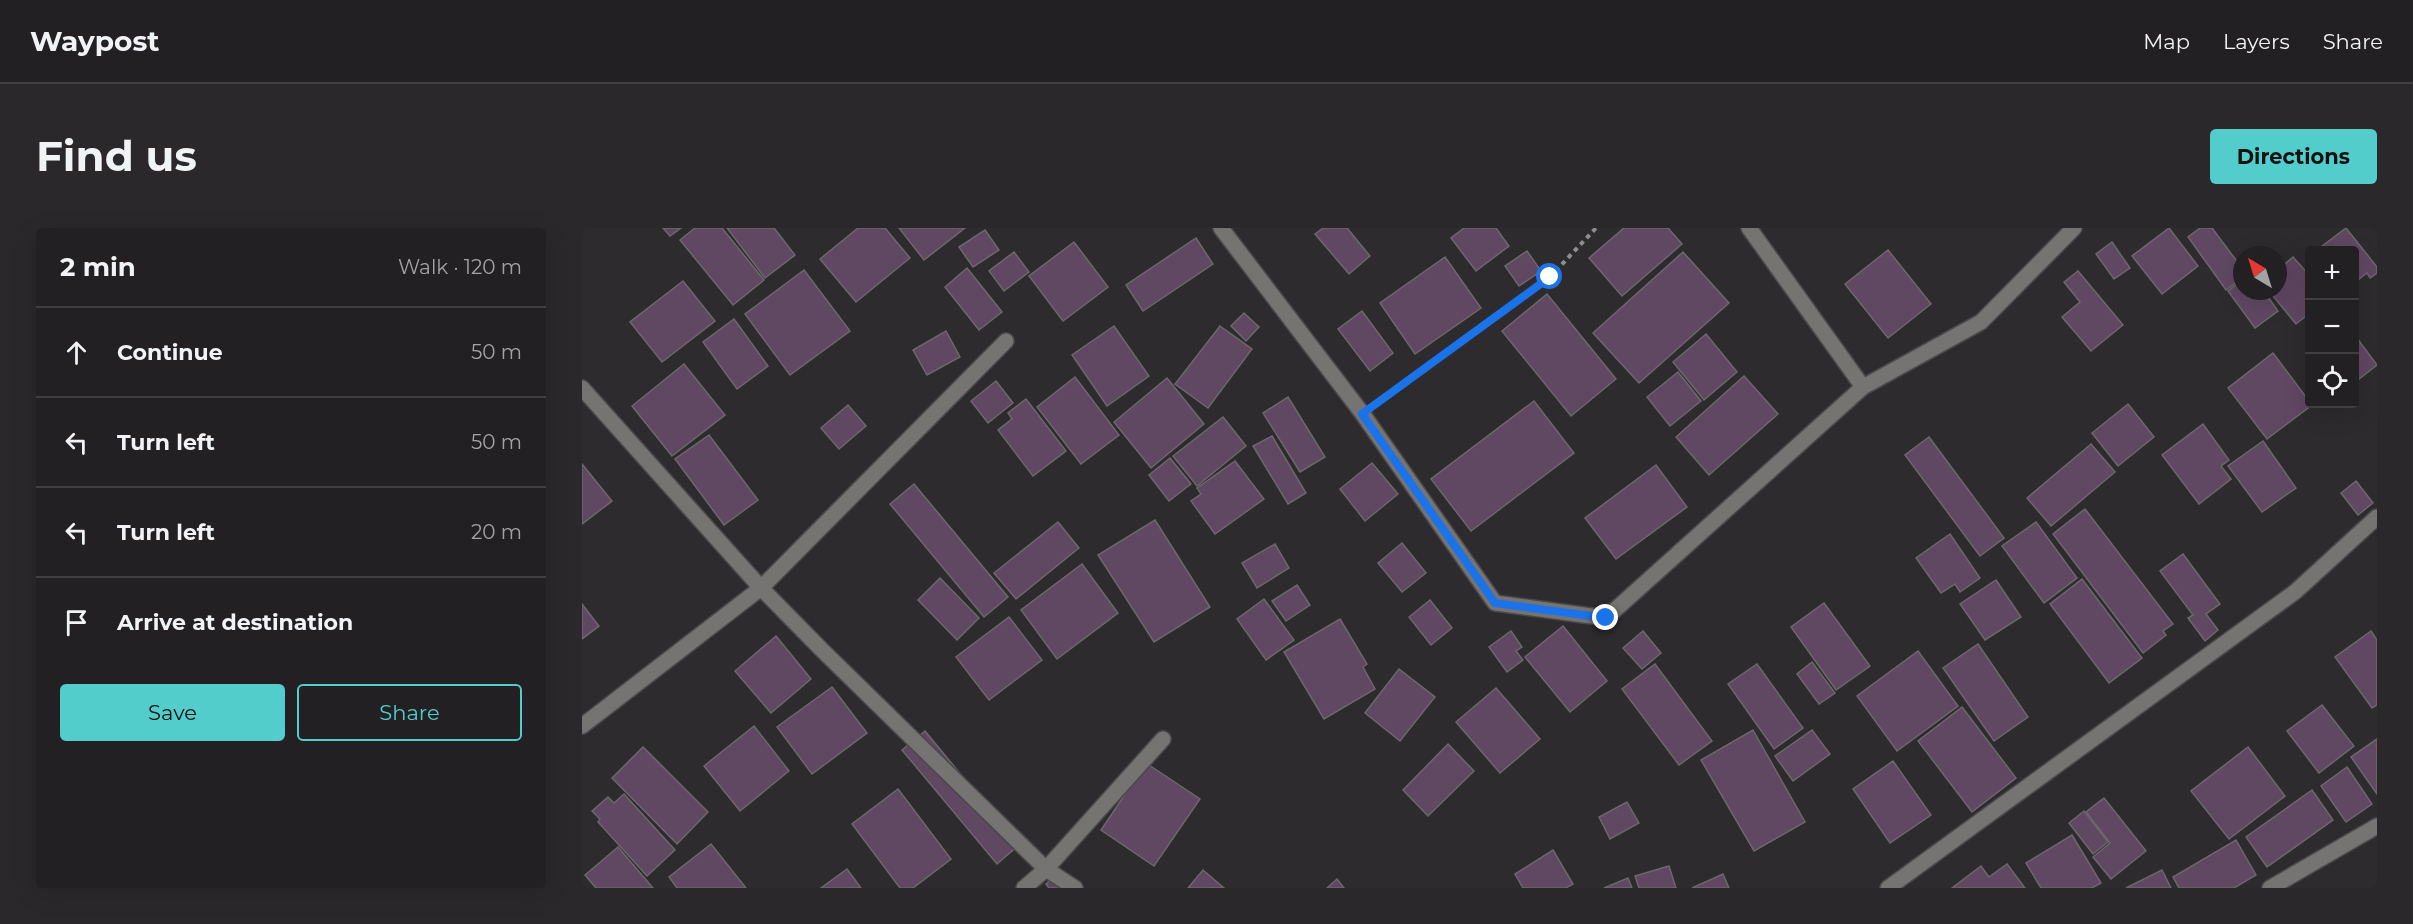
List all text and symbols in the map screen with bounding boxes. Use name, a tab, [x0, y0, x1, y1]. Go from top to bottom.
text: Waypost	[30, 24, 160, 58]
text: Map	[2143, 29, 2190, 54]
text: Layers	[2223, 29, 2290, 54]
text: Share	[2323, 29, 2383, 54]
button: Directions	[2210, 129, 2377, 184]
text: Find us	[36, 130, 197, 182]
north arrow	[2233, 246, 2287, 300]
map controls	[2305, 246, 2359, 408]
button: +	[2305, 246, 2359, 300]
text: 2 min	[60, 251, 136, 283]
text: Walk · 120 m	[398, 255, 522, 279]
route start	[1536, 263, 1562, 289]
button: −	[2305, 300, 2359, 354]
icon: ahead	[60, 336, 93, 369]
text: Continue	[117, 339, 223, 366]
text: 50 m	[471, 340, 522, 364]
button: locate	[2305, 354, 2359, 408]
icon: left	[60, 426, 93, 459]
text: Turn left	[117, 429, 215, 456]
text: 50 m	[471, 430, 522, 454]
icon: left	[60, 516, 93, 549]
text: Turn left	[117, 519, 215, 546]
text: 20 m	[471, 520, 522, 544]
route end	[1592, 604, 1618, 630]
icon: arrive	[60, 606, 93, 639]
text: Arrive at destination	[117, 609, 353, 636]
button: Save	[60, 684, 285, 741]
button: Share	[297, 684, 522, 741]

